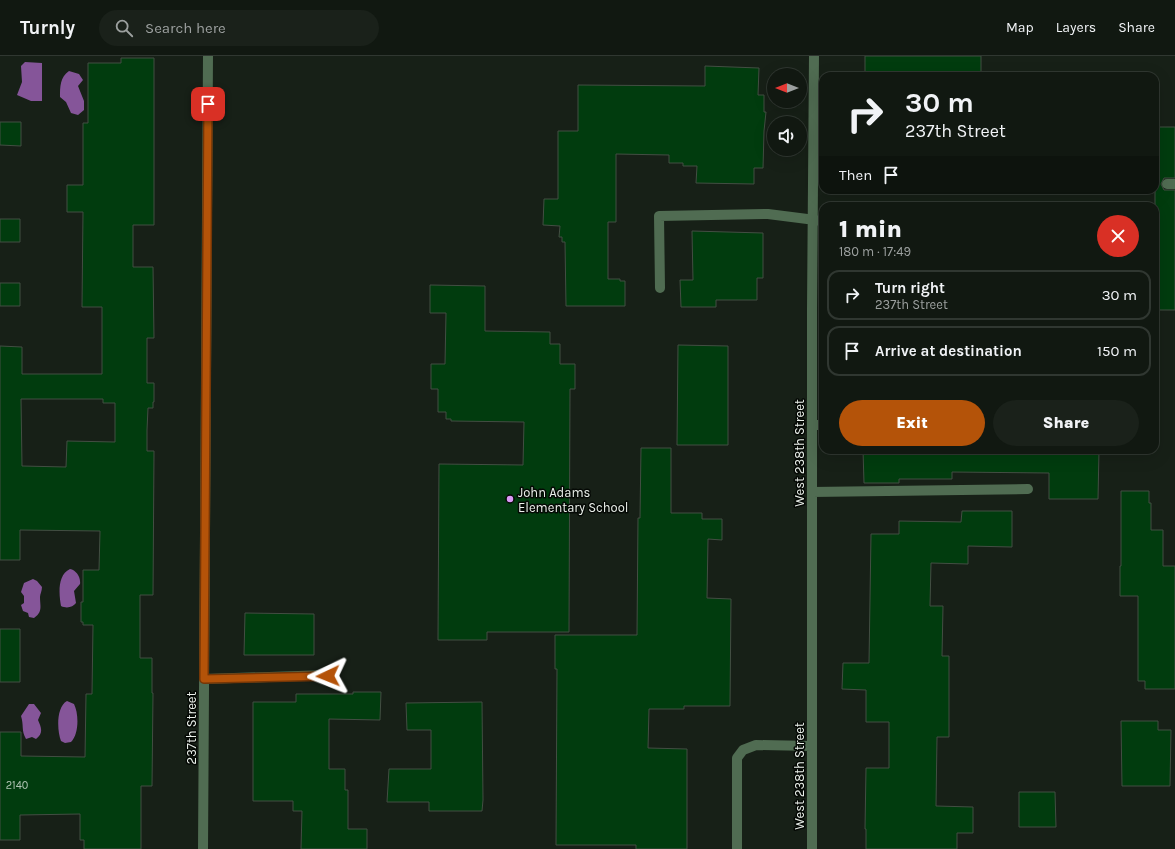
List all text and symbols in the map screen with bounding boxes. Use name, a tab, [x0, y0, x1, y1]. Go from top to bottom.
search box	[99, 10, 379, 46]
text: Turnly	[20, 17, 75, 39]
icon: search	[113, 17, 135, 39]
text: Search here	[145, 19, 226, 37]
text: Map	[1006, 19, 1034, 36]
text: Layers	[1056, 19, 1096, 36]
text: Share	[1118, 19, 1155, 36]
north arrow	[767, 68, 807, 108]
map controls	[767, 68, 807, 156]
text: 30 m	[905, 86, 974, 119]
pin	[191, 87, 225, 121]
icon: right	[839, 88, 891, 140]
icon: arrive	[197, 93, 219, 115]
button: sound	[767, 116, 807, 156]
text: 237th Street	[905, 120, 1006, 142]
icon: arrive	[880, 164, 902, 186]
text: Then	[839, 166, 872, 184]
text: 1 min	[839, 215, 902, 243]
button: close	[1097, 215, 1139, 257]
text: 180 m · 17:49	[839, 244, 911, 259]
text: Turn right	[875, 279, 945, 297]
icon: right	[841, 284, 863, 306]
text: 30 m	[1102, 286, 1137, 304]
text: 237th Street	[875, 297, 948, 312]
icon: arrive	[841, 340, 863, 362]
text: Arrive at destination	[875, 342, 1022, 360]
text: 150 m	[1097, 342, 1137, 360]
street label: West 238th Street	[792, 399, 807, 507]
button: Exit	[839, 400, 985, 446]
button: Share	[993, 400, 1139, 446]
place label: John Adams Elementary School	[518, 485, 628, 515]
marker: John Adams Elementary School	[505, 494, 515, 504]
position arrow	[307, 655, 349, 697]
street label: 237th Street	[184, 691, 199, 764]
street label: West 238th Street	[792, 722, 807, 830]
house number: 2140	[6, 779, 28, 792]

